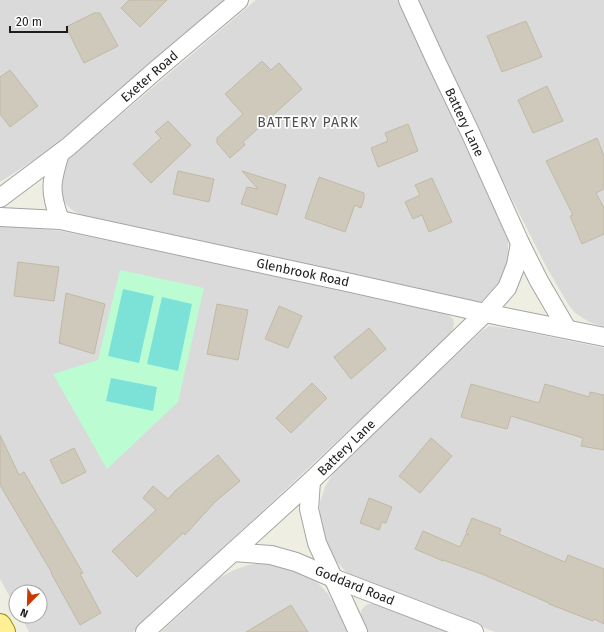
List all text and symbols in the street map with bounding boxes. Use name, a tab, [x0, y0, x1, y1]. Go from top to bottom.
scale bar	[10, 8, 67, 34]
text: 20 m	[16, 15, 42, 29]
street label: Exeter Road	[118, 48, 181, 105]
street label: Battery Lane	[442, 85, 487, 159]
district label: BATTERY PARK	[257, 114, 359, 131]
street label: Glenbrook Road	[255, 255, 351, 290]
street label: Battery Lane	[314, 416, 378, 479]
street label: Goddard Road	[313, 563, 397, 608]
north arrow	[8, 584, 48, 624]
text: N	[18, 605, 30, 620]

